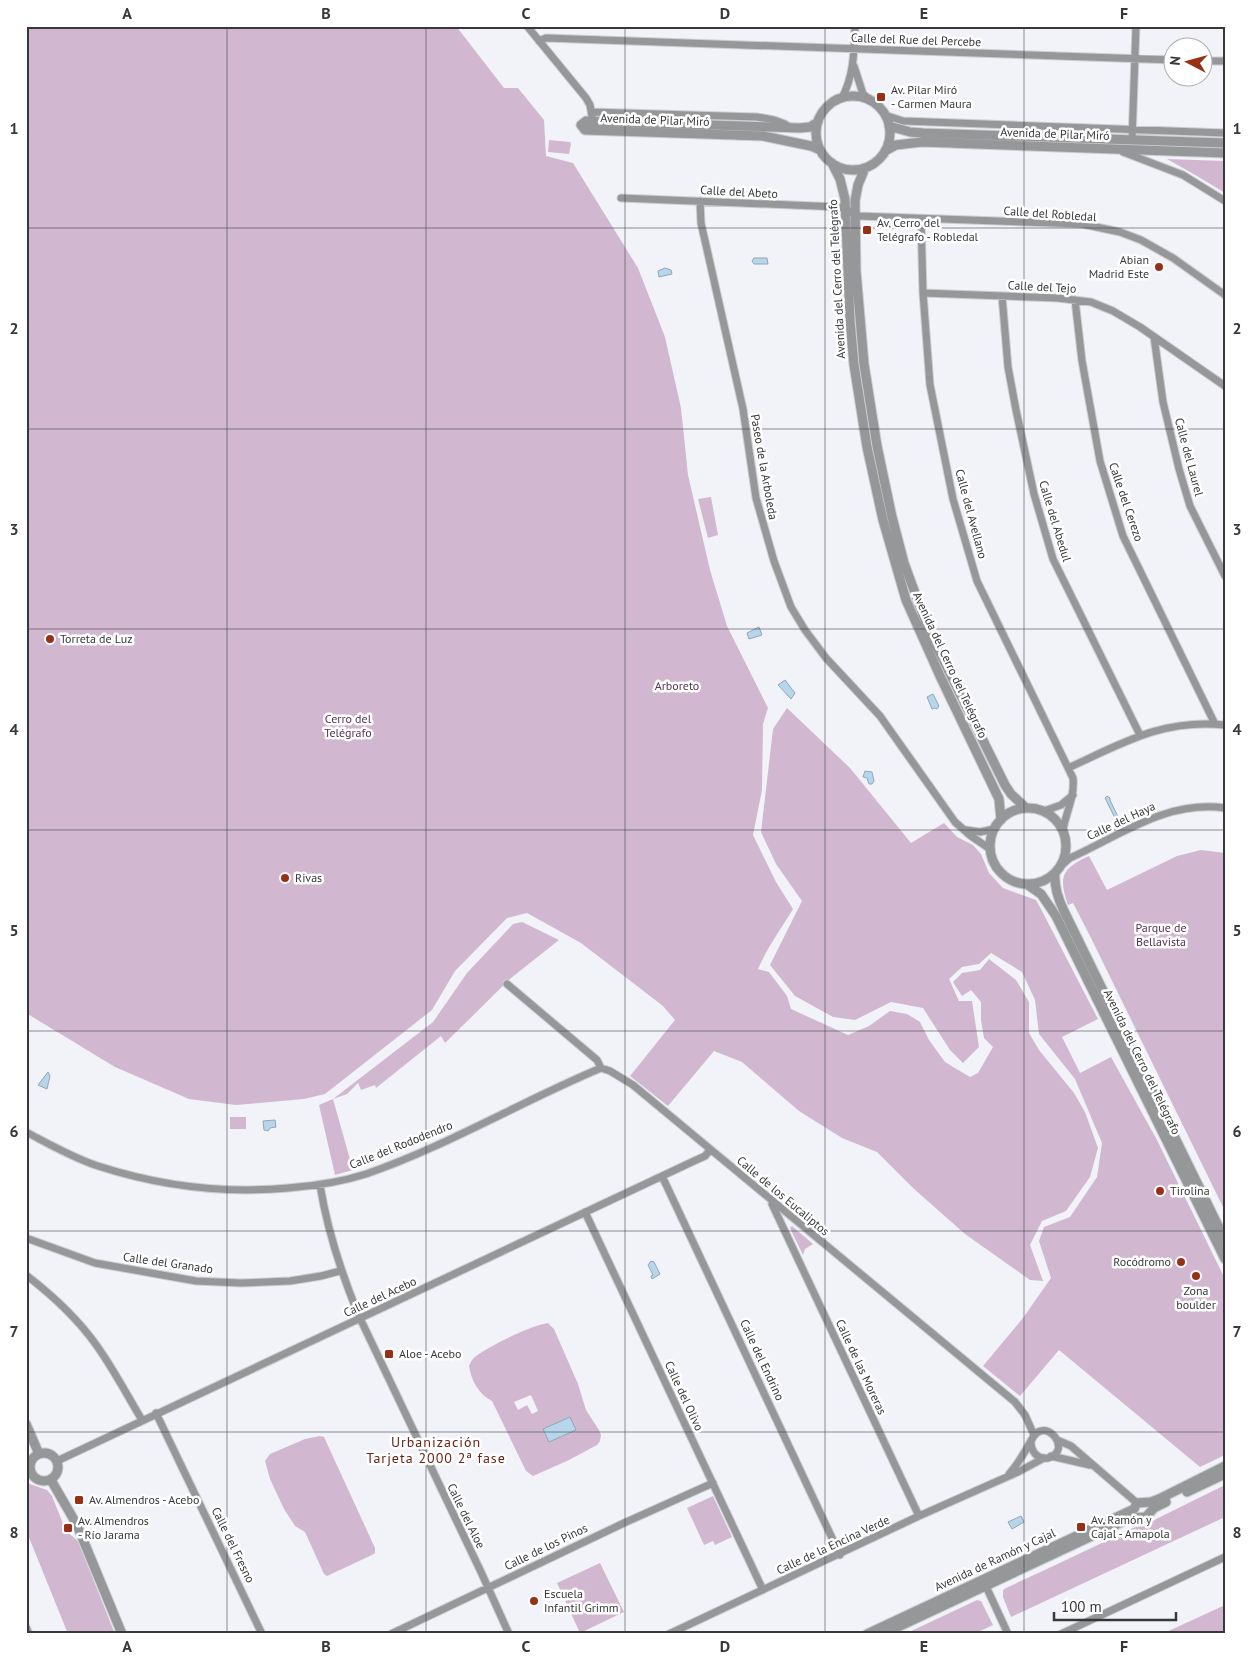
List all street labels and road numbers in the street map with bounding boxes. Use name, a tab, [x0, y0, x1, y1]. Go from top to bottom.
street label: Calle del Rue del Percebe	[851, 30, 981, 49]
street label: Avenida de Pilar Miró	[600, 110, 710, 129]
street label: Avenida de Pilar Miró	[1000, 124, 1110, 143]
street label: Calle del Abeto	[700, 182, 778, 201]
street label: Avenida del Cerro del Telégrafo	[825, 199, 848, 359]
street label: Calle del Robledal	[1003, 203, 1098, 224]
street label: Calle del Tejo	[1007, 277, 1077, 296]
street label: Paseo de la Arboleda	[748, 413, 781, 521]
street label: Calle del Laurel	[1172, 416, 1207, 498]
street label: Calle del Cerezo	[1106, 460, 1147, 543]
street label: Calle del Avellano	[952, 467, 991, 560]
street label: Calle del Abedul	[1036, 479, 1075, 564]
street label: Avenida del Cerro del Telégrafo	[910, 589, 991, 740]
street label: Calle del Haya	[1084, 798, 1157, 843]
street label: Avenida del Cerro del Telégrafo	[1101, 987, 1184, 1137]
street label: Calle del Rododendro	[347, 1117, 455, 1172]
street label: Calle de los Eucaliptos	[734, 1153, 832, 1239]
street label: Calle del Granado	[122, 1249, 214, 1276]
street label: Calle del Acebo	[341, 1273, 419, 1320]
street label: Calle del Endrino	[737, 1317, 788, 1403]
street label: Calle de las Moreras	[833, 1317, 890, 1417]
street label: Calle del Olivo	[662, 1359, 707, 1433]
street label: Calle del Aloe	[444, 1481, 489, 1551]
street label: Calle del Fresno	[209, 1504, 258, 1585]
street label: Calle de la Encina Verde	[774, 1512, 892, 1577]
street label: Calle de los Pinos	[502, 1520, 590, 1573]
street label: Avenida de Ramón y Cajal	[932, 1525, 1058, 1594]

